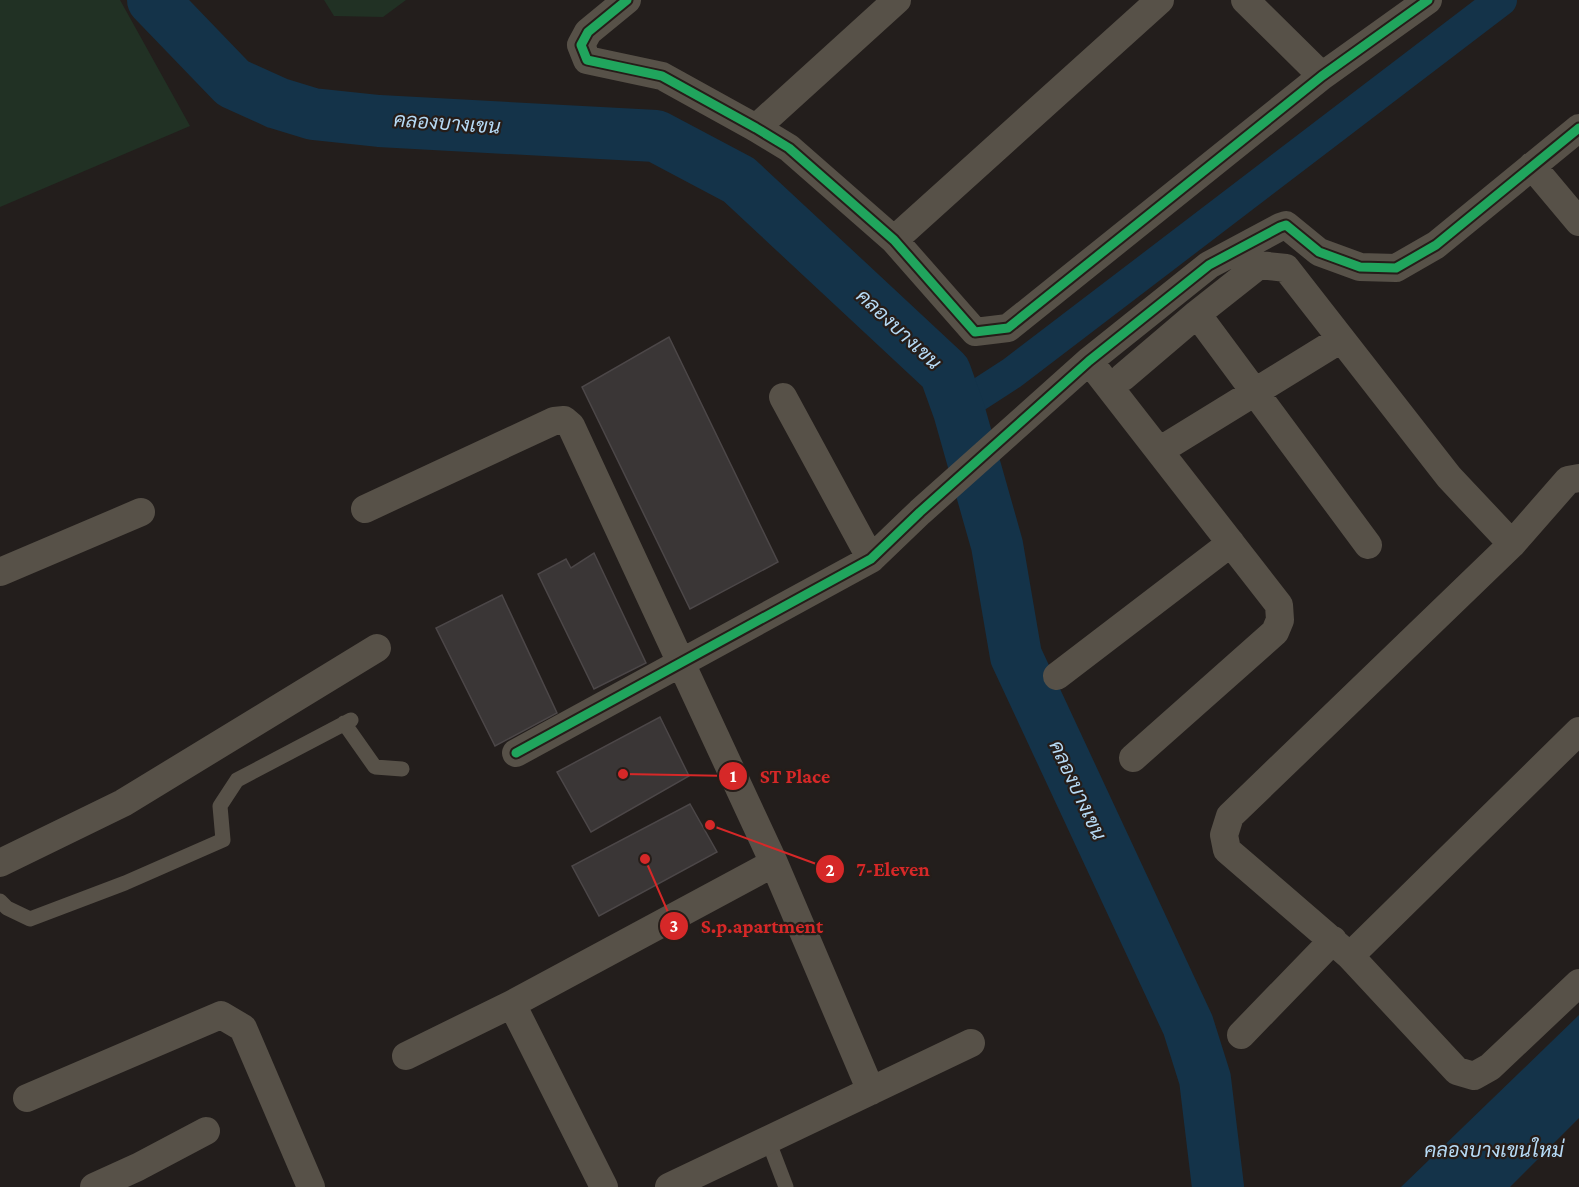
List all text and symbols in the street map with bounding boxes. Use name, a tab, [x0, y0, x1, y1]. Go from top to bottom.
water label: คลองบางเขน	[393, 108, 501, 138]
water label: คลองบางเขน	[852, 284, 946, 374]
water label: คลองบางเขน	[1045, 737, 1111, 843]
callout: ST Place	[718, 757, 842, 795]
text: ST Place	[760, 765, 830, 787]
text: 1	[730, 766, 737, 786]
callout: 7-Eleven	[815, 850, 942, 888]
text: 7-Eleven	[856, 858, 930, 880]
text: 2	[825, 860, 835, 880]
callout: S.p.apartment	[659, 907, 835, 945]
text: S.p.apartment	[701, 915, 824, 937]
text: 3	[670, 916, 678, 936]
water label: คลองบางเขนใหม่	[1424, 1137, 1565, 1161]

